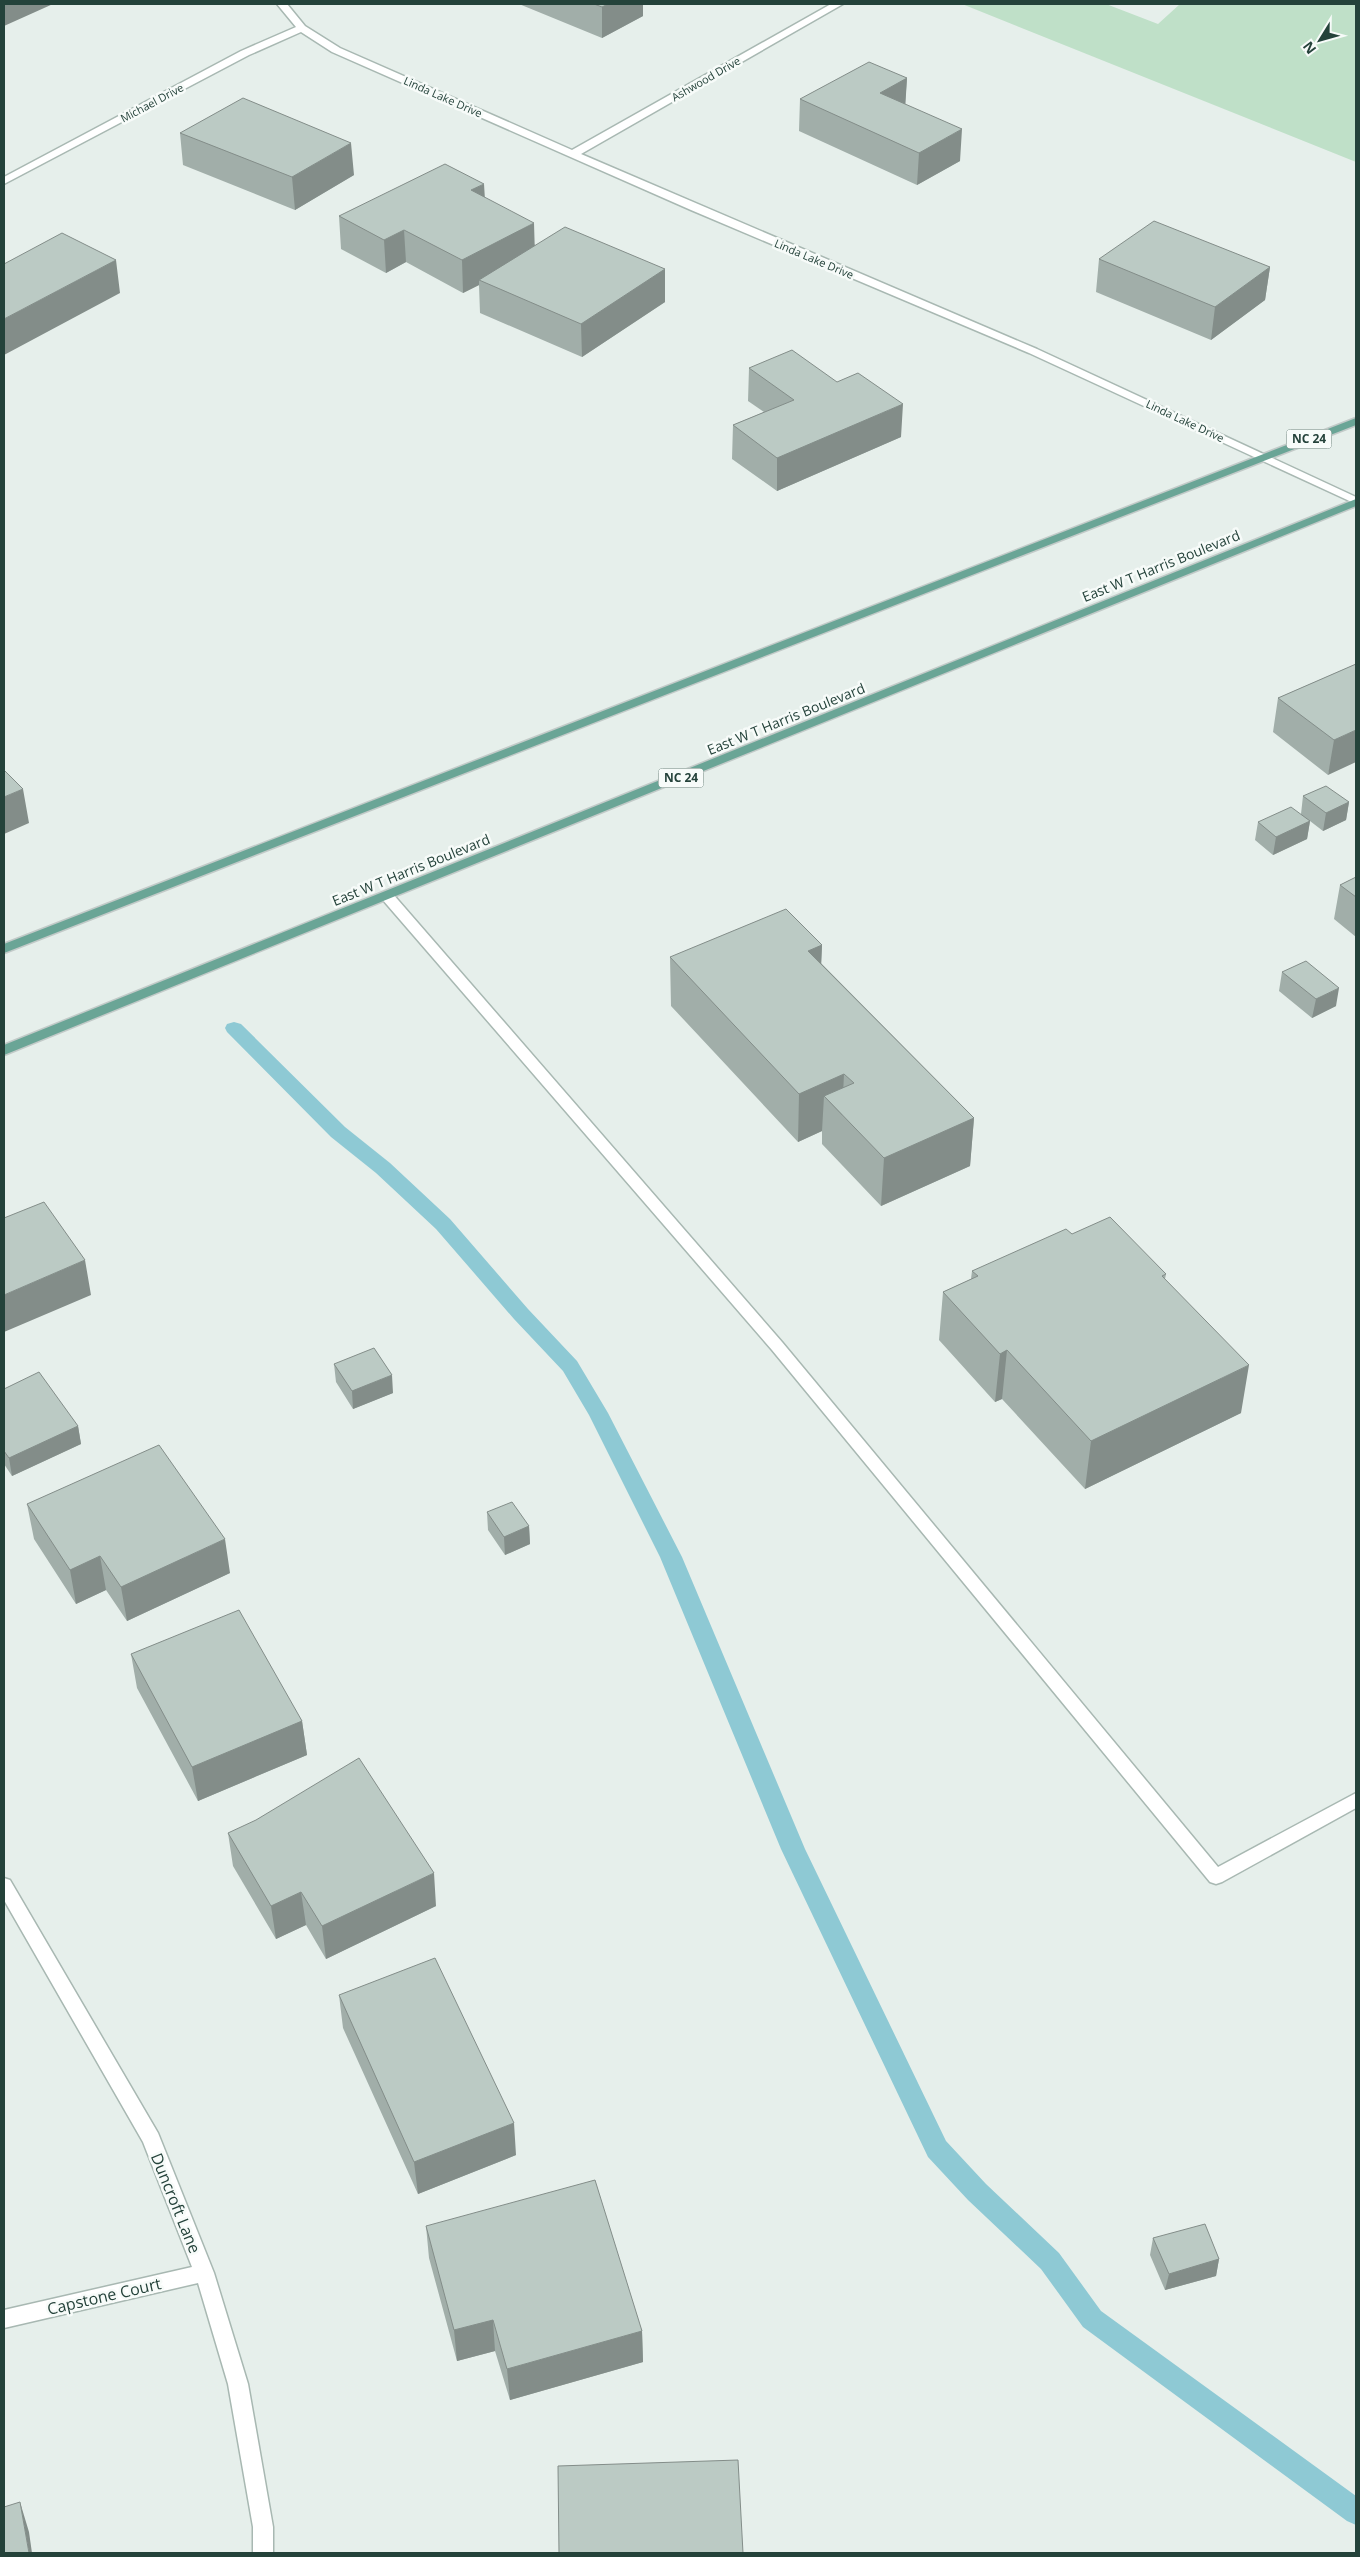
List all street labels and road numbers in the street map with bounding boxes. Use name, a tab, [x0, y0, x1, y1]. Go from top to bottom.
street label: Ashwood Drive	[669, 53, 743, 104]
street label: Linda Lake Drive	[402, 72, 485, 121]
street label: Michael Drive	[118, 80, 186, 126]
street label: Linda Lake Drive	[772, 235, 856, 282]
street label: Linda Lake Drive	[1144, 396, 1227, 445]
road number: NC 24	[1286, 429, 1332, 448]
street label: East W T Harris Boulevard	[1079, 525, 1243, 606]
street label: East W T Harris Boulevard	[704, 678, 868, 759]
road number: NC 24	[658, 768, 704, 788]
street label: East W T Harris Boulevard	[329, 829, 493, 910]
street label: Duncroft Lane	[146, 2150, 206, 2256]
street label: Capstone Court	[45, 2272, 163, 2320]

